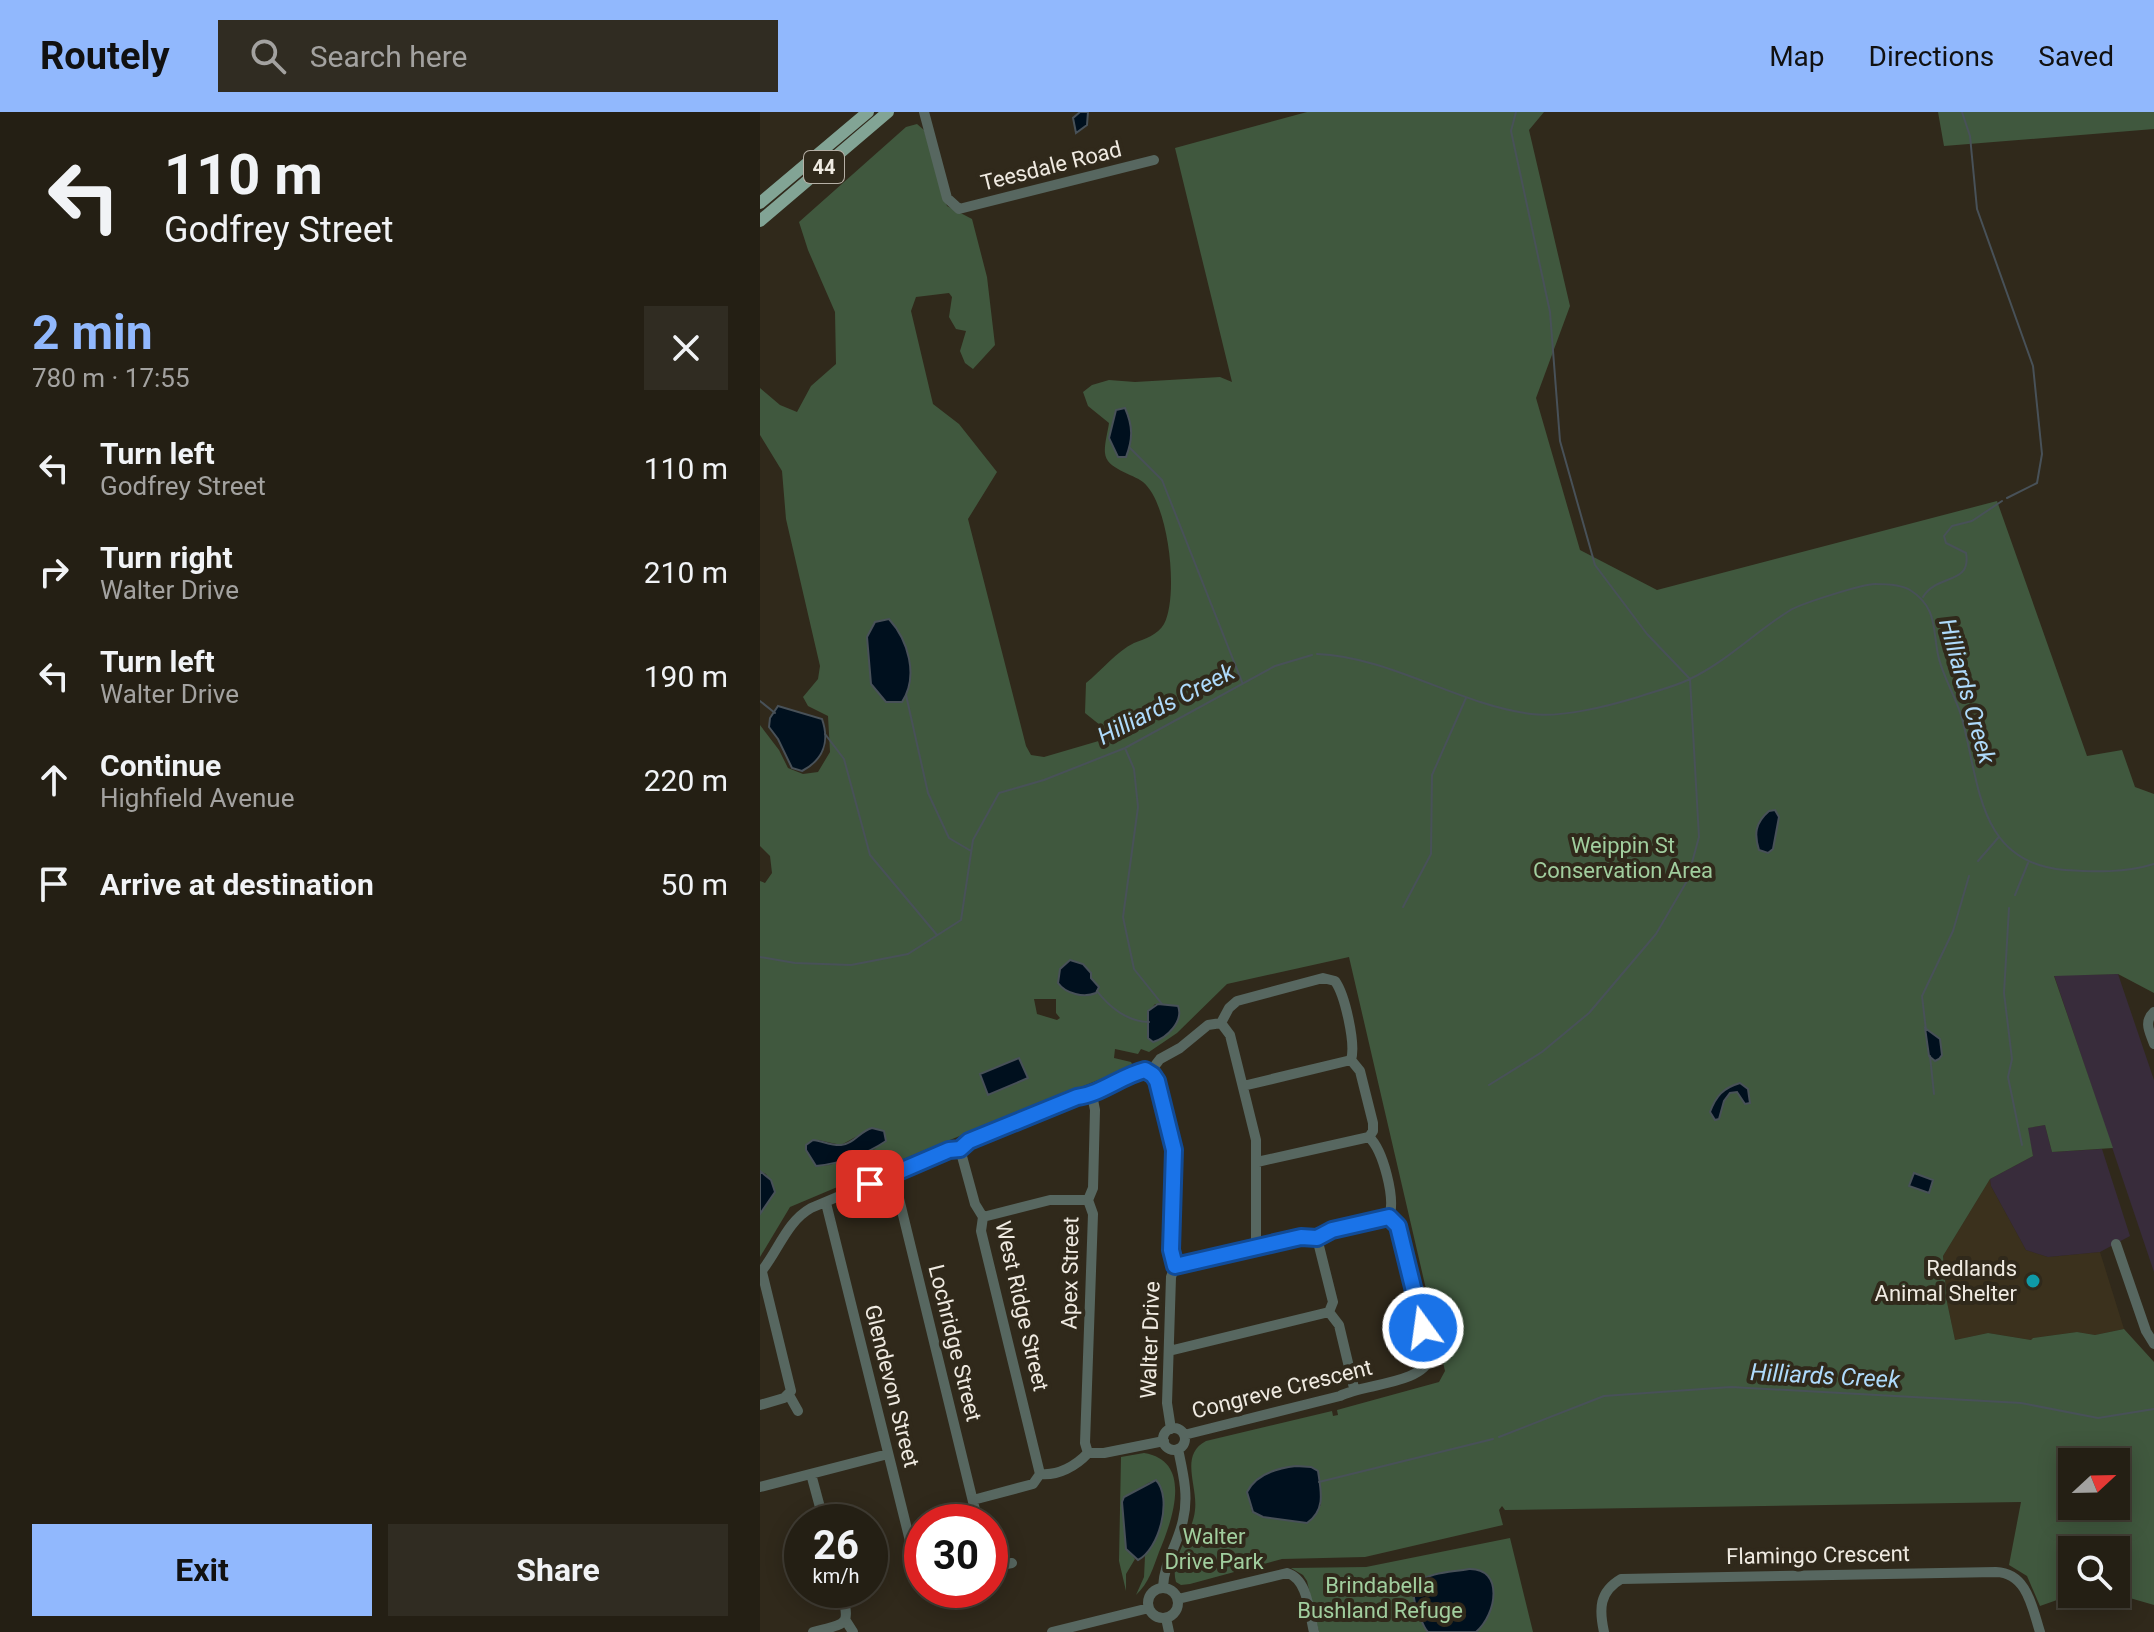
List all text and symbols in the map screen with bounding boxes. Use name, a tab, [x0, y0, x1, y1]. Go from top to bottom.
search box	[218, 20, 778, 92]
text: Routely	[40, 34, 170, 78]
icon: search	[246, 34, 290, 78]
text: Search here	[310, 39, 467, 74]
text: Map	[1769, 40, 1825, 73]
text: Directions	[1869, 40, 1994, 73]
text: Saved	[2038, 40, 2114, 73]
street label: Teesdale Road	[978, 136, 1124, 196]
text: 110 m	[164, 142, 323, 208]
icon: left	[32, 144, 136, 248]
road number: 44	[804, 151, 844, 183]
text: Godfrey Street	[164, 209, 394, 251]
text: 2 min	[32, 304, 153, 361]
button: close	[644, 306, 728, 390]
text: 780 m · 17:55	[32, 363, 190, 393]
text: Turn left	[100, 436, 215, 471]
icon: left	[32, 446, 76, 490]
text: 110 m	[644, 451, 728, 486]
text: Godfrey Street	[100, 471, 266, 501]
text: Turn right	[100, 540, 233, 575]
icon: right	[32, 550, 76, 594]
text: 210 m	[644, 555, 728, 590]
text: Walter Drive	[100, 575, 239, 605]
water label: Hilliards Creek	[1933, 615, 2001, 768]
text: Turn left	[100, 644, 215, 679]
icon: left	[32, 654, 76, 698]
water label: Hilliards Creek	[1093, 657, 1240, 751]
text: 190 m	[644, 659, 728, 694]
text: Walter Drive	[100, 679, 239, 709]
text: Continue	[100, 748, 221, 783]
icon: ahead	[32, 758, 76, 802]
text: 220 m	[644, 763, 728, 798]
text: Highfield Avenue	[100, 783, 294, 813]
park label: Weippin St Conservation Area	[1533, 833, 1713, 883]
icon: arrive	[32, 862, 76, 906]
text: Arrive at destination	[100, 867, 374, 902]
text: 50 m	[661, 867, 728, 902]
pin	[836, 1150, 904, 1218]
icon: arrive	[848, 1162, 892, 1206]
street label: Apex Street	[1057, 1216, 1083, 1330]
street label: West Ridge Street	[990, 1219, 1054, 1393]
place label: Redlands Animal Shelter	[1875, 1256, 2018, 1306]
street label: Lochridge Street	[923, 1262, 987, 1424]
marker: Redlands Animal Shelter	[2024, 1272, 2042, 1290]
street label: Walter Drive	[1135, 1281, 1165, 1399]
position arrow	[1381, 1286, 1465, 1370]
street label: Glendevon Street	[860, 1302, 924, 1470]
street label: Congreve Crescent	[1189, 1355, 1375, 1423]
water label: Hilliards Creek	[1749, 1358, 1902, 1394]
north arrow	[2058, 1448, 2130, 1520]
map controls	[2058, 1448, 2130, 1608]
speed limit sign: 30	[904, 1504, 1008, 1608]
text: 26	[813, 1522, 859, 1569]
button: Exit	[32, 1524, 372, 1616]
button: Share	[388, 1524, 728, 1616]
park label: Walter Drive Park	[1164, 1524, 1264, 1574]
button: search	[2058, 1536, 2130, 1608]
street label: Flamingo Crescent	[1726, 1541, 1910, 1569]
text: km/h	[813, 1564, 859, 1588]
park label: Brindabella Bushland Refuge	[1297, 1573, 1463, 1623]

